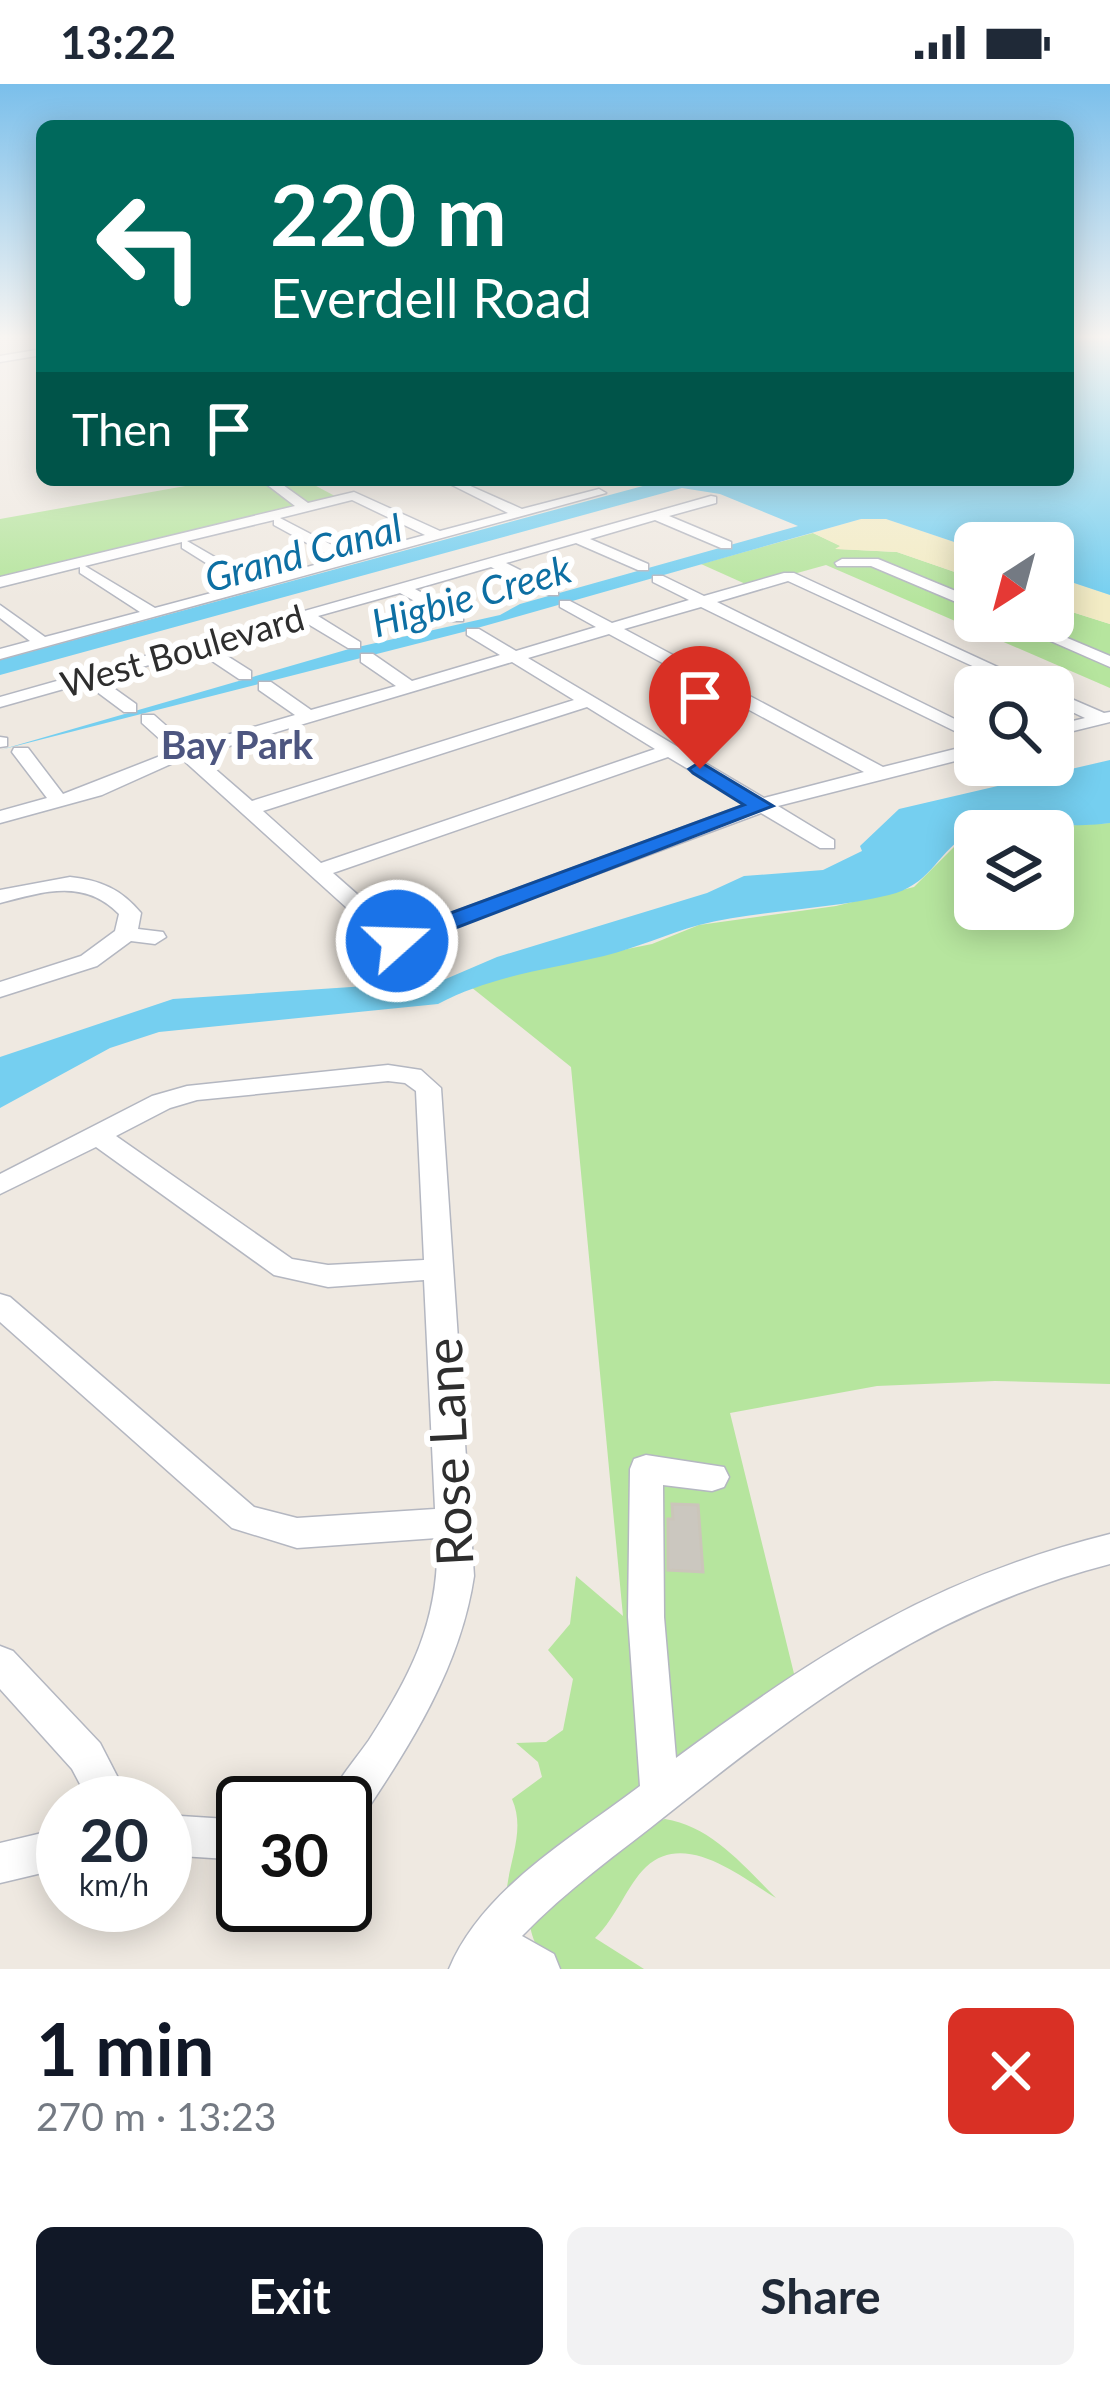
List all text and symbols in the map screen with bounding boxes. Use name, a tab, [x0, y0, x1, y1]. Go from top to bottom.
text: 13:22	[60, 15, 176, 69]
text: 220 m	[270, 163, 507, 264]
icon: left	[72, 168, 228, 324]
text: Everdell Road	[270, 265, 592, 330]
icon: arrive	[196, 396, 262, 462]
text: Then	[72, 402, 172, 456]
water label: Grand Canal	[199, 504, 407, 600]
north arrow	[954, 522, 1074, 642]
map controls	[954, 522, 1074, 930]
water label: Higbie Creek	[366, 544, 576, 645]
street label: West Boulevard	[55, 594, 309, 706]
pin	[649, 646, 751, 769]
icon: arrive	[667, 664, 733, 730]
button: search	[954, 666, 1074, 786]
district label: Bay Park	[161, 721, 313, 767]
button: layers	[954, 810, 1074, 930]
position arrow	[334, 878, 460, 1004]
street label: Rose Lane	[412, 1336, 484, 1568]
speed limit sign: 30	[216, 1776, 372, 1932]
text: 20	[79, 1803, 149, 1875]
text: km/h	[79, 1866, 149, 1902]
text: 1 min	[36, 2005, 214, 2091]
button: close	[948, 2008, 1074, 2134]
text: 270 m · 13:23	[36, 2093, 276, 2139]
button: Exit	[36, 2227, 543, 2365]
button: Share	[567, 2227, 1074, 2365]

